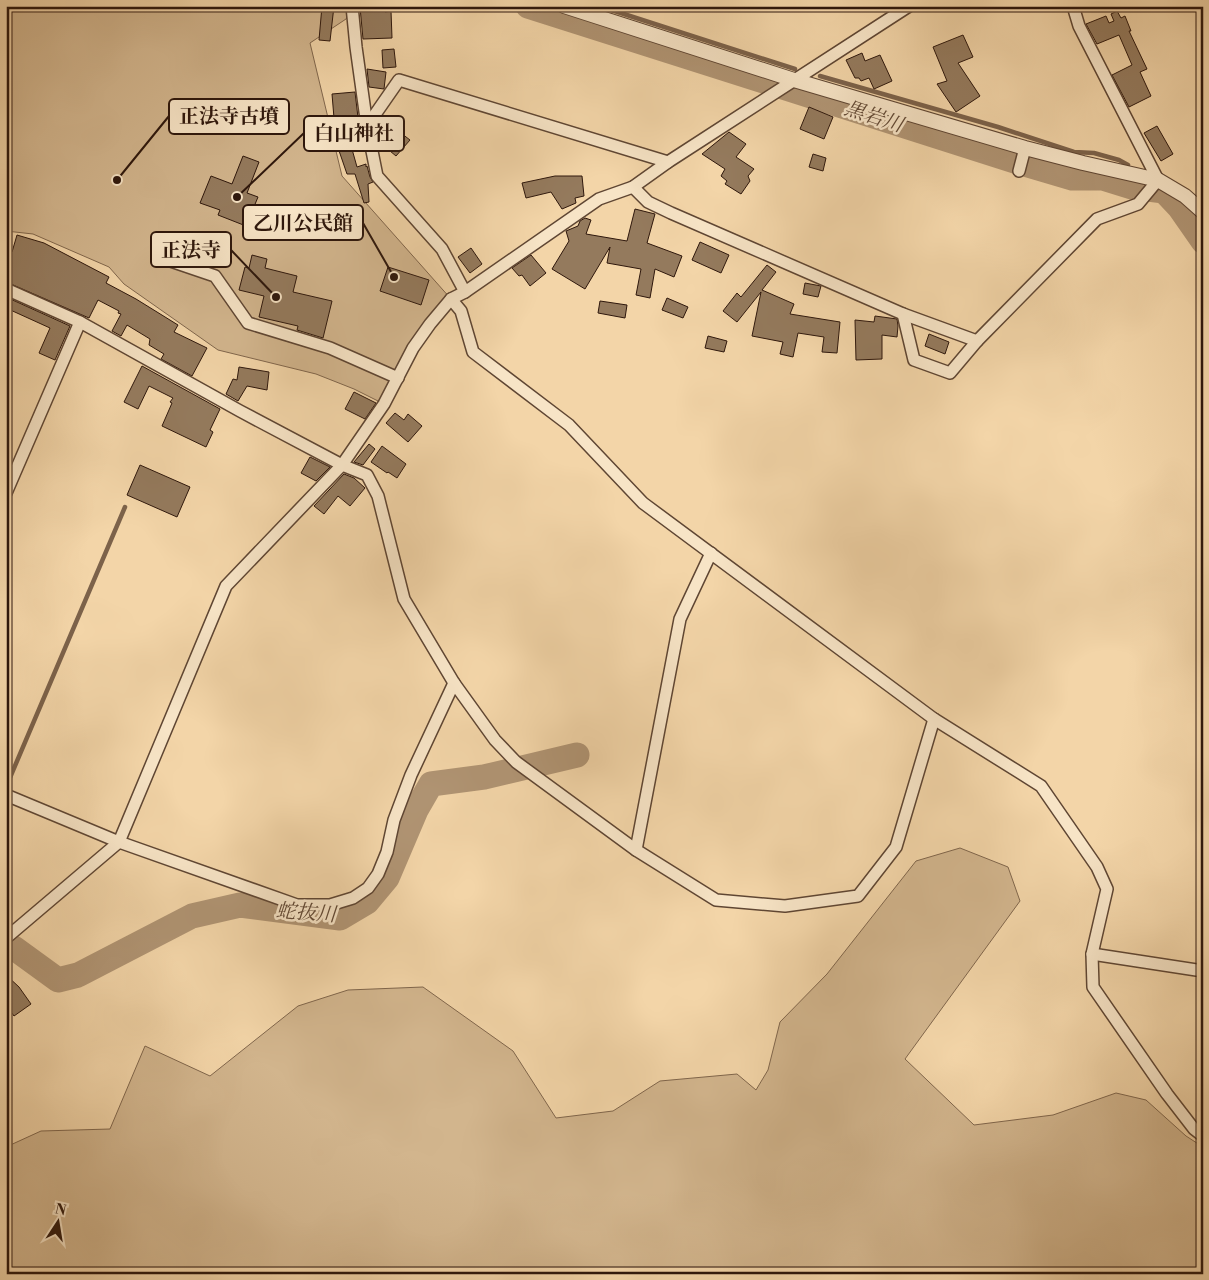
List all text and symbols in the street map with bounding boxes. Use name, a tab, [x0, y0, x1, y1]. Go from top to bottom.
water label: 黒岩川	[841, 96, 908, 139]
callout: 正法寺古墳	[169, 99, 289, 134]
text: 正法寺古墳	[179, 105, 279, 130]
callout: 白山神社	[304, 116, 404, 151]
text: 白山神社	[314, 122, 394, 147]
callout: 乙川公民館	[243, 205, 363, 240]
text: 乙川公民館	[253, 212, 353, 237]
callout: 正法寺	[151, 232, 231, 267]
text: 正法寺	[161, 239, 221, 264]
water label: 蛇抜川	[275, 899, 339, 928]
north arrow	[32, 1198, 82, 1248]
text: N	[53, 1200, 68, 1220]

